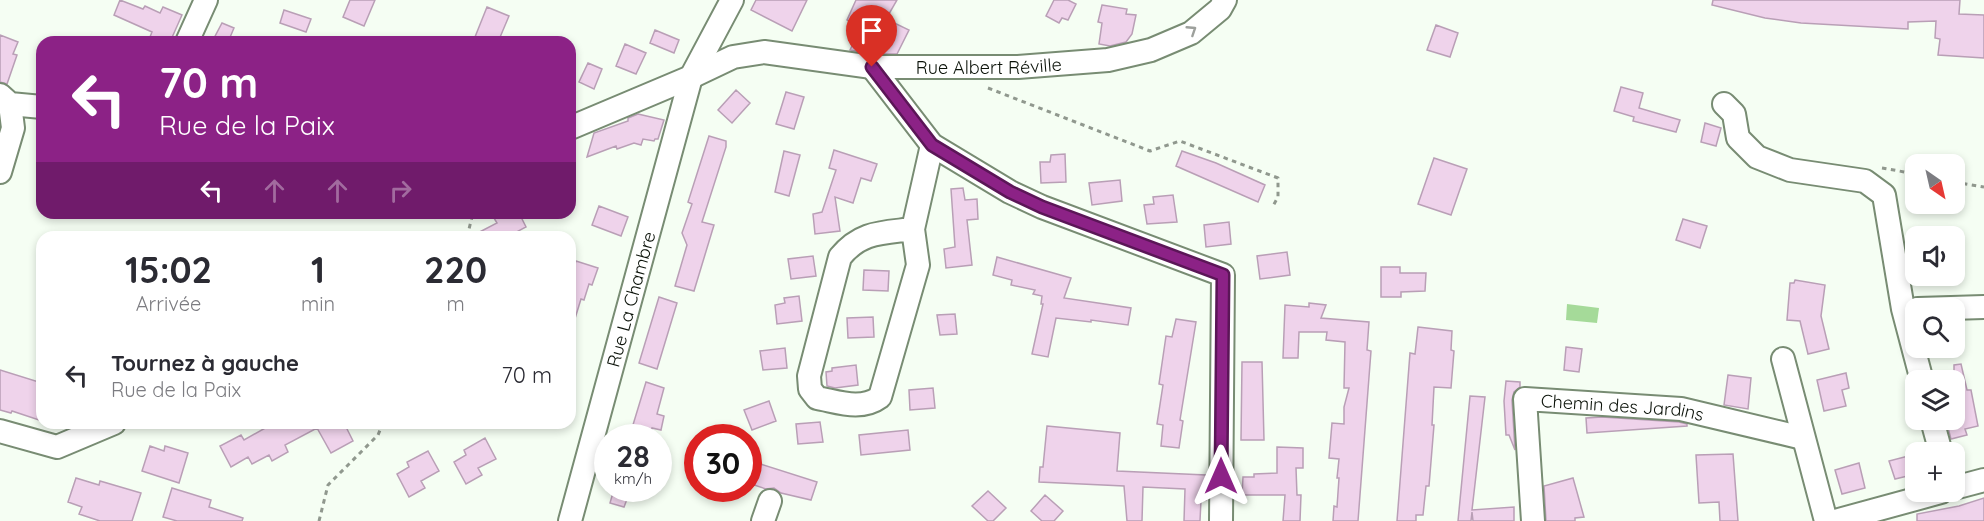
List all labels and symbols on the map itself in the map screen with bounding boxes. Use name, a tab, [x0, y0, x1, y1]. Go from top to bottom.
pin	[846, 5, 897, 67]
one-way arrow	[1186, 26, 1196, 38]
street label: Rue Albert Réville	[916, 52, 1062, 79]
north arrow	[1905, 154, 1965, 214]
street label: Rue La Chambre	[601, 229, 660, 369]
street label: Chemin des Jardins	[1540, 389, 1706, 426]
speed limit sign: 30	[684, 424, 762, 502]
position arrow	[1189, 444, 1253, 508]

